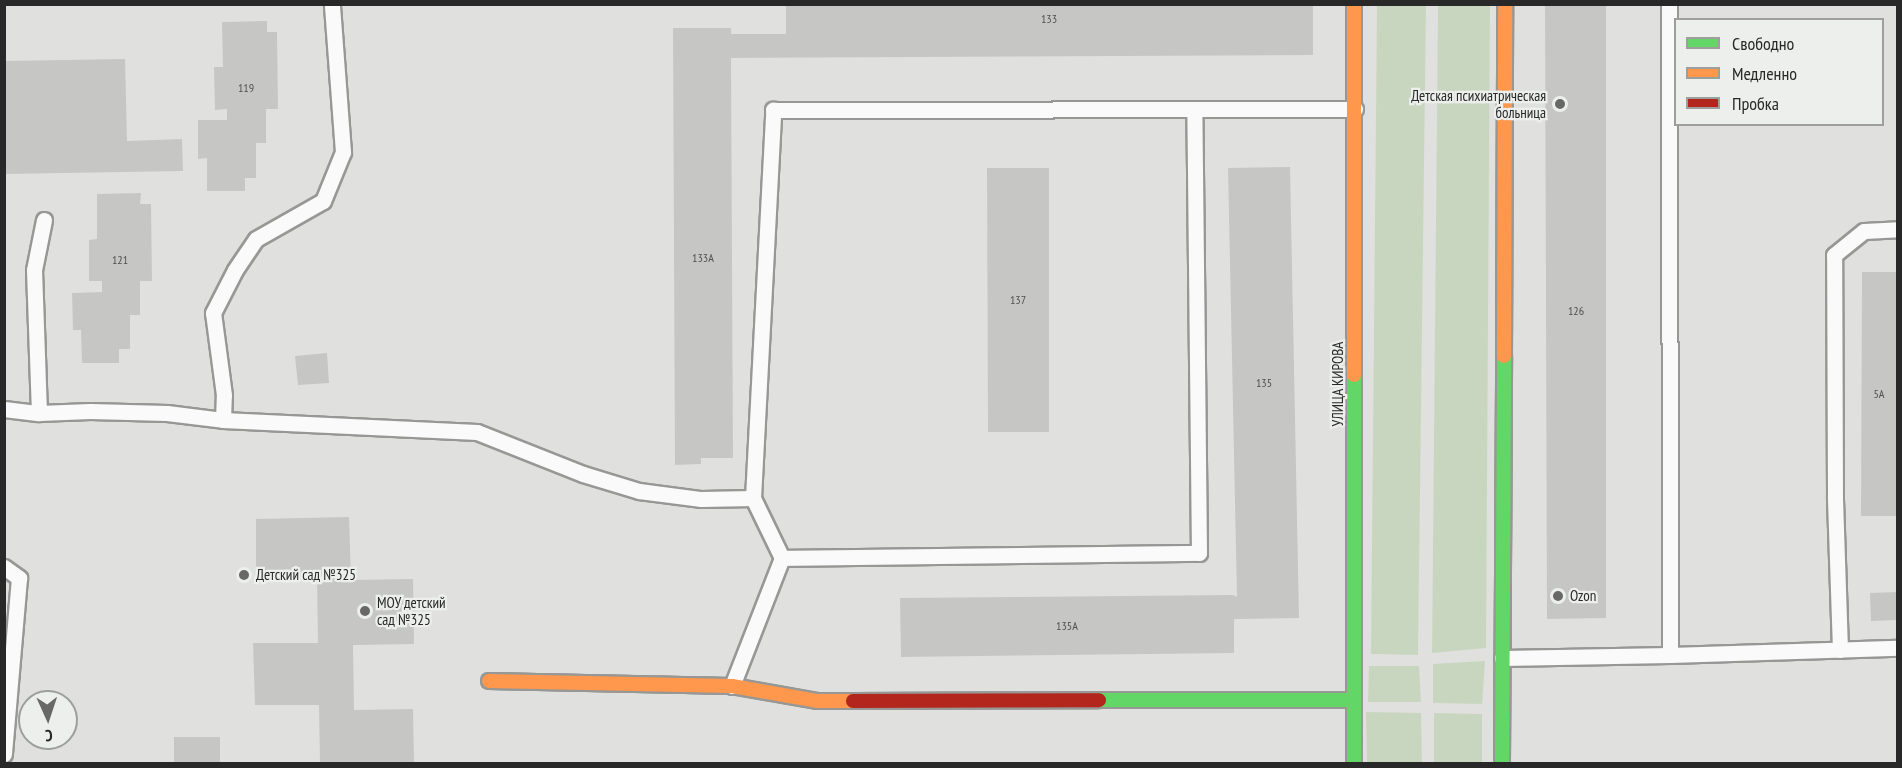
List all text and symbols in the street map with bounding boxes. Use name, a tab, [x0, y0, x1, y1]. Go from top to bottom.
house number: 133	[1041, 12, 1057, 26]
legend	[1674, 18, 1884, 126]
text: Свободно	[1732, 32, 1794, 55]
text: Медленно	[1732, 62, 1797, 85]
house number: 119	[238, 81, 254, 95]
place label: Детская психиатрическая больница	[1411, 86, 1546, 121]
text: Пробка	[1732, 92, 1779, 115]
marker: Детская психиатрическая больница	[1551, 95, 1569, 113]
house number: 133А	[692, 251, 714, 265]
house number: 121	[112, 253, 128, 267]
house number: 137	[1010, 293, 1026, 307]
house number: 126	[1568, 304, 1584, 318]
street label: УЛИЦА КИРОВА	[1329, 341, 1347, 427]
house number: 135	[1256, 376, 1272, 390]
house number: 5А	[1873, 387, 1885, 401]
place label: Детский сад №325	[256, 566, 356, 584]
marker: Детский сад №325	[237, 568, 251, 582]
place label: Ozon	[1570, 587, 1596, 605]
marker: Ozon	[1551, 589, 1565, 603]
place label: МОУ детский сад №325	[377, 593, 446, 628]
marker: МОУ детский сад №325	[358, 604, 372, 618]
house number: 135А	[1056, 619, 1078, 633]
north arrow	[18, 690, 78, 750]
text: С	[45, 726, 53, 746]

